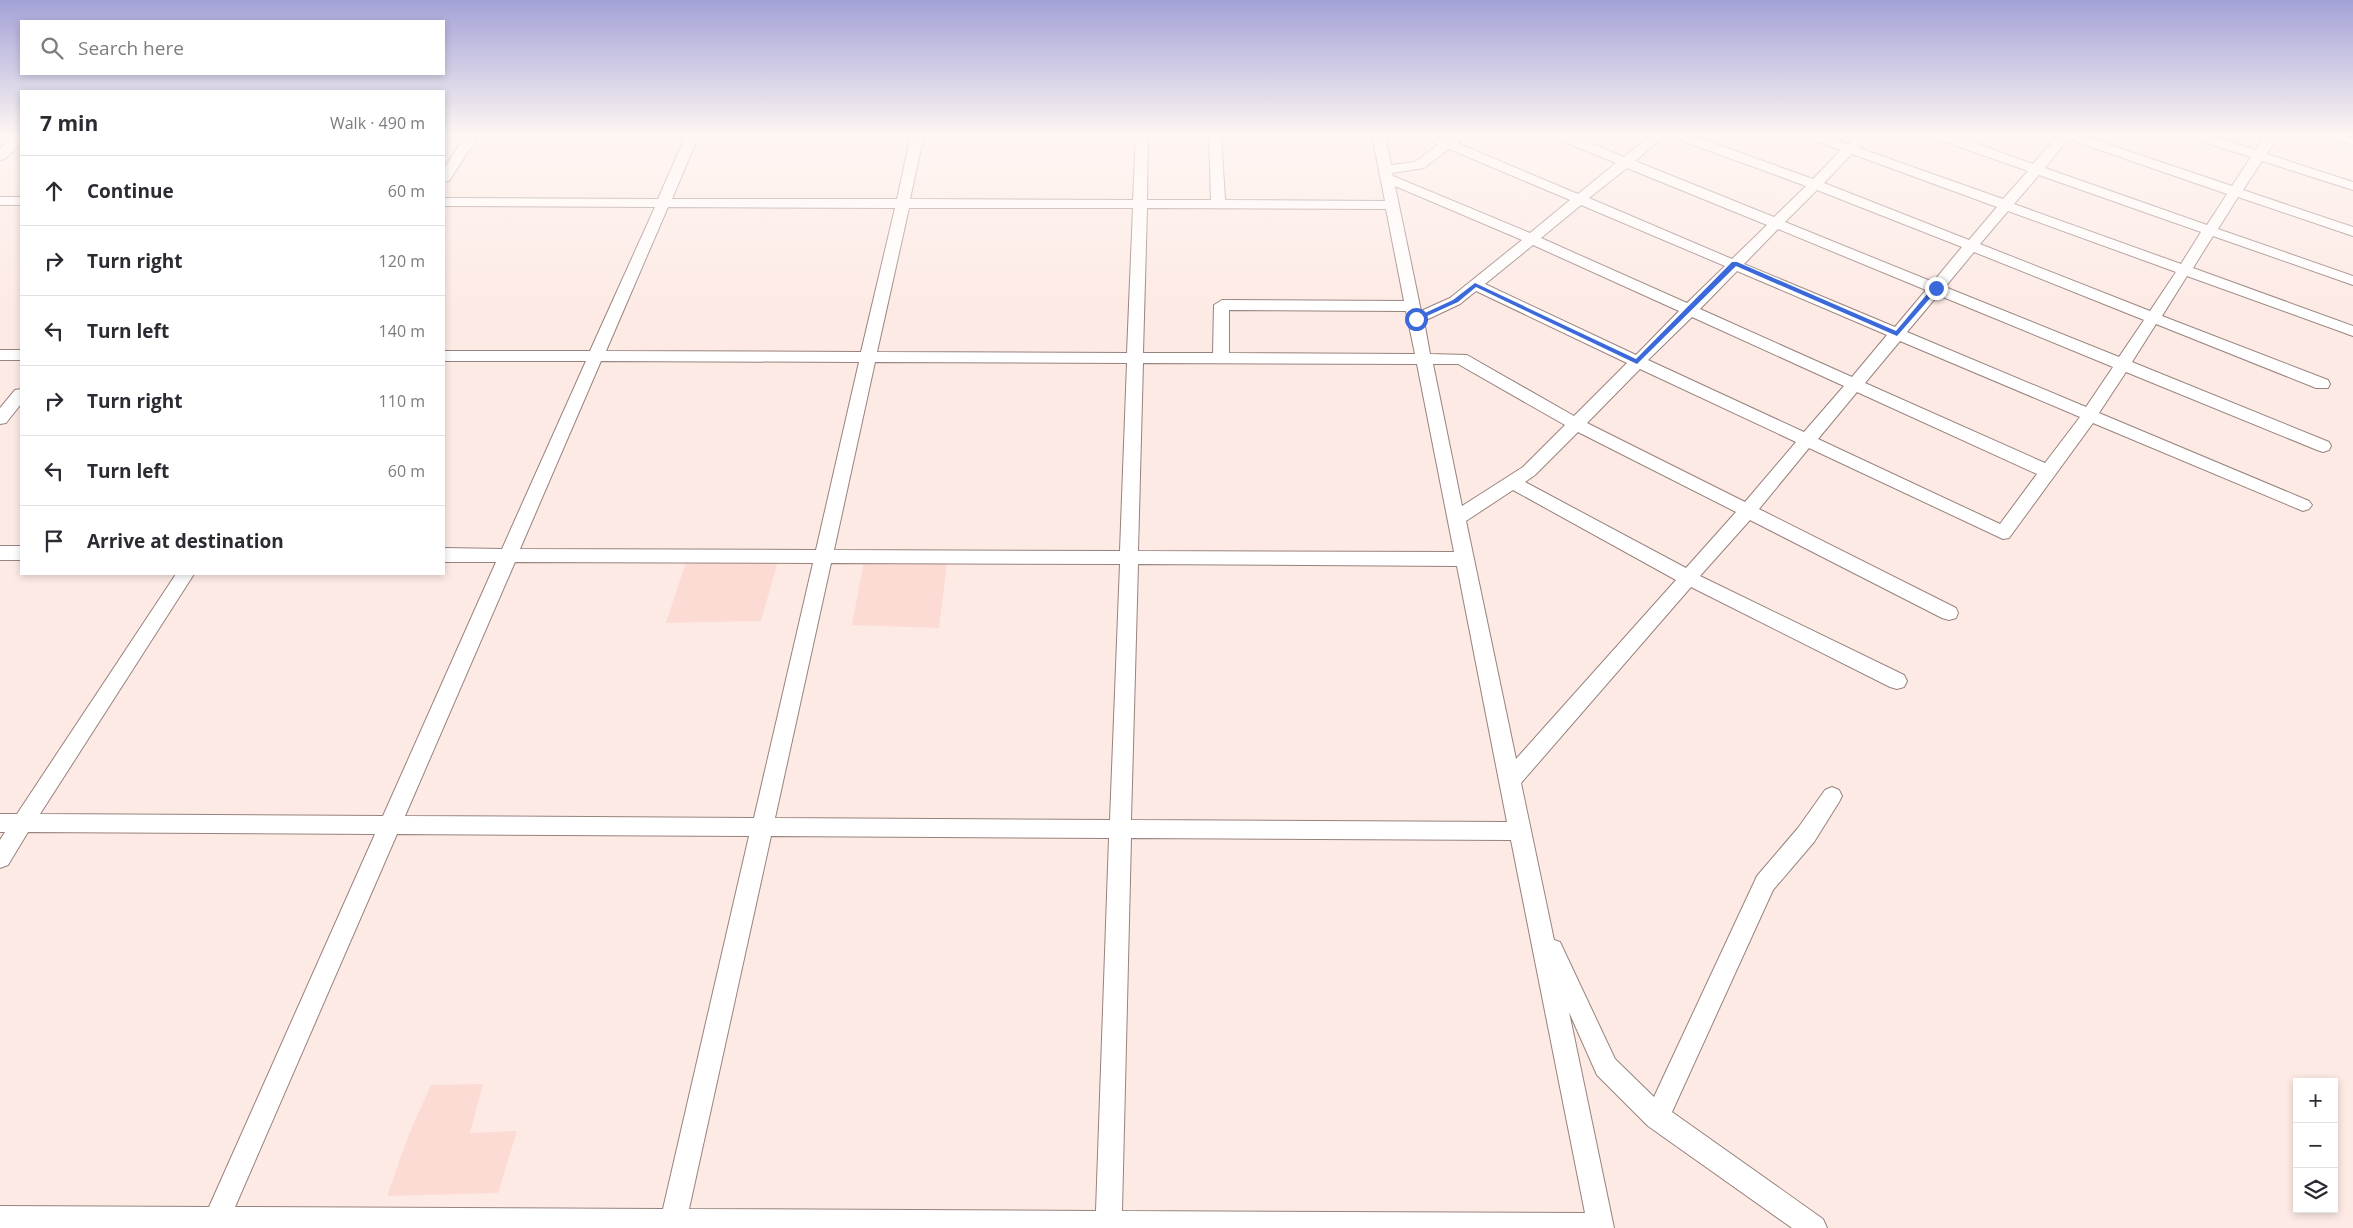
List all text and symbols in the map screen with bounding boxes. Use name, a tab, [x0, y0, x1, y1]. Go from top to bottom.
search box	[20, 20, 445, 75]
icon: search	[38, 34, 66, 62]
text: Search here	[78, 35, 184, 61]
text: 7 min	[40, 109, 98, 137]
text: Walk · 490 m	[330, 112, 425, 134]
icon: ahead	[40, 177, 68, 205]
text: Continue	[87, 178, 174, 204]
text: 60 m	[388, 180, 425, 202]
icon: right	[40, 247, 68, 275]
text: Turn right	[87, 248, 182, 274]
text: 120 m	[379, 250, 425, 272]
route end	[1925, 277, 1948, 300]
route start	[1405, 308, 1428, 331]
icon: left	[40, 317, 68, 345]
text: Turn left	[87, 318, 169, 344]
text: 140 m	[379, 320, 425, 342]
icon: right	[40, 387, 68, 415]
text: Turn right	[87, 388, 182, 414]
text: 110 m	[379, 390, 425, 412]
icon: left	[40, 457, 68, 485]
text: Turn left	[87, 458, 169, 484]
text: 60 m	[388, 460, 425, 482]
icon: arrive	[40, 527, 68, 555]
text: Arrive at destination	[87, 528, 284, 554]
map controls	[2293, 1078, 2338, 1213]
button: +	[2293, 1078, 2338, 1123]
button: −	[2293, 1123, 2338, 1168]
button: layers	[2293, 1168, 2338, 1213]

